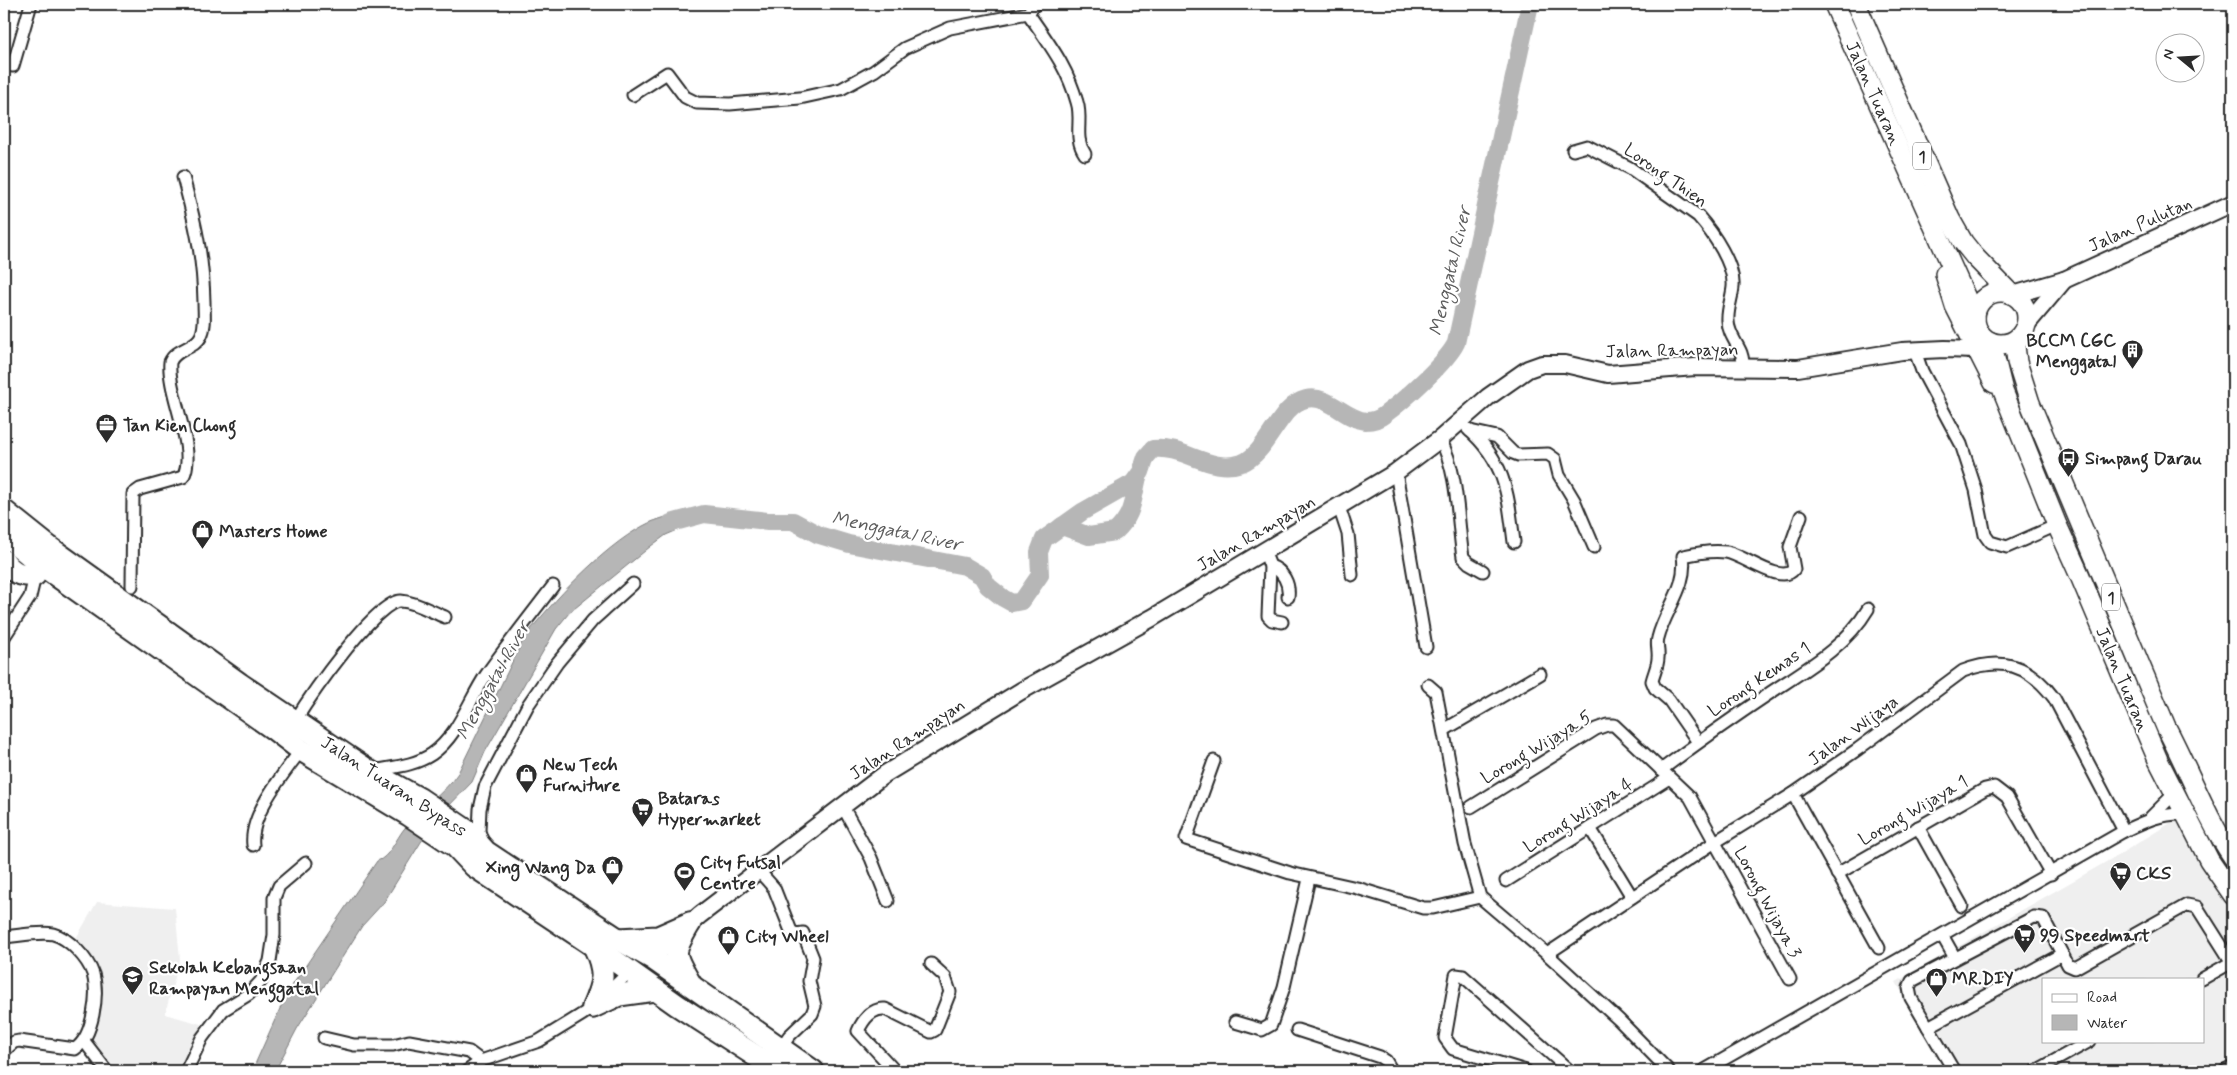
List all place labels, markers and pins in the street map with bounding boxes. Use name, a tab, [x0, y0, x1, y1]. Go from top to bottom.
place label: BCCM CGC Menggatal	[2026, 329, 2116, 376]
building icon: BCCM CGC Menggatal	[2120, 338, 2144, 369]
office icon: Tan Kien Chong	[95, 413, 119, 444]
place label: Tan Kien Chong	[123, 414, 236, 440]
bus stop icon: Simpang Darau	[2057, 446, 2081, 477]
place label: Simpang Darau	[2085, 447, 2202, 473]
shop icon: Masters Home	[191, 519, 215, 550]
place label: Masters Home	[219, 520, 328, 544]
place label: New Tech Furniture	[543, 753, 620, 798]
shop icon: New Tech Furniture	[515, 762, 539, 793]
place label: Bataras Hypermarket	[658, 787, 761, 832]
supermarket icon: Bataras Hypermarket	[630, 796, 654, 827]
place label: City Futsal Centre	[700, 851, 781, 896]
shop icon: Xing Wang Da	[600, 855, 624, 886]
place label: Xing Wang Da	[486, 856, 596, 882]
sports icon: City Futsal Centre	[672, 860, 696, 891]
supermarket icon: CKS	[2108, 861, 2132, 892]
place label: CKS	[2136, 862, 2172, 886]
supermarket icon: 99 Speedmart	[2012, 923, 2036, 954]
shop icon: City Wheel	[717, 924, 741, 955]
place label: 99 Speedmart	[2040, 924, 2150, 948]
place label: City Wheel	[745, 925, 829, 949]
place label: Sekolah Kebangsaan Rampayan Menggatal	[149, 956, 320, 1003]
school or university icon: Sekolah Kebangsaan Rampayan Menggatal	[121, 965, 145, 996]
shop icon: MR.DIY	[1924, 966, 1948, 997]
place label: MR.DIY	[1952, 967, 2014, 991]

